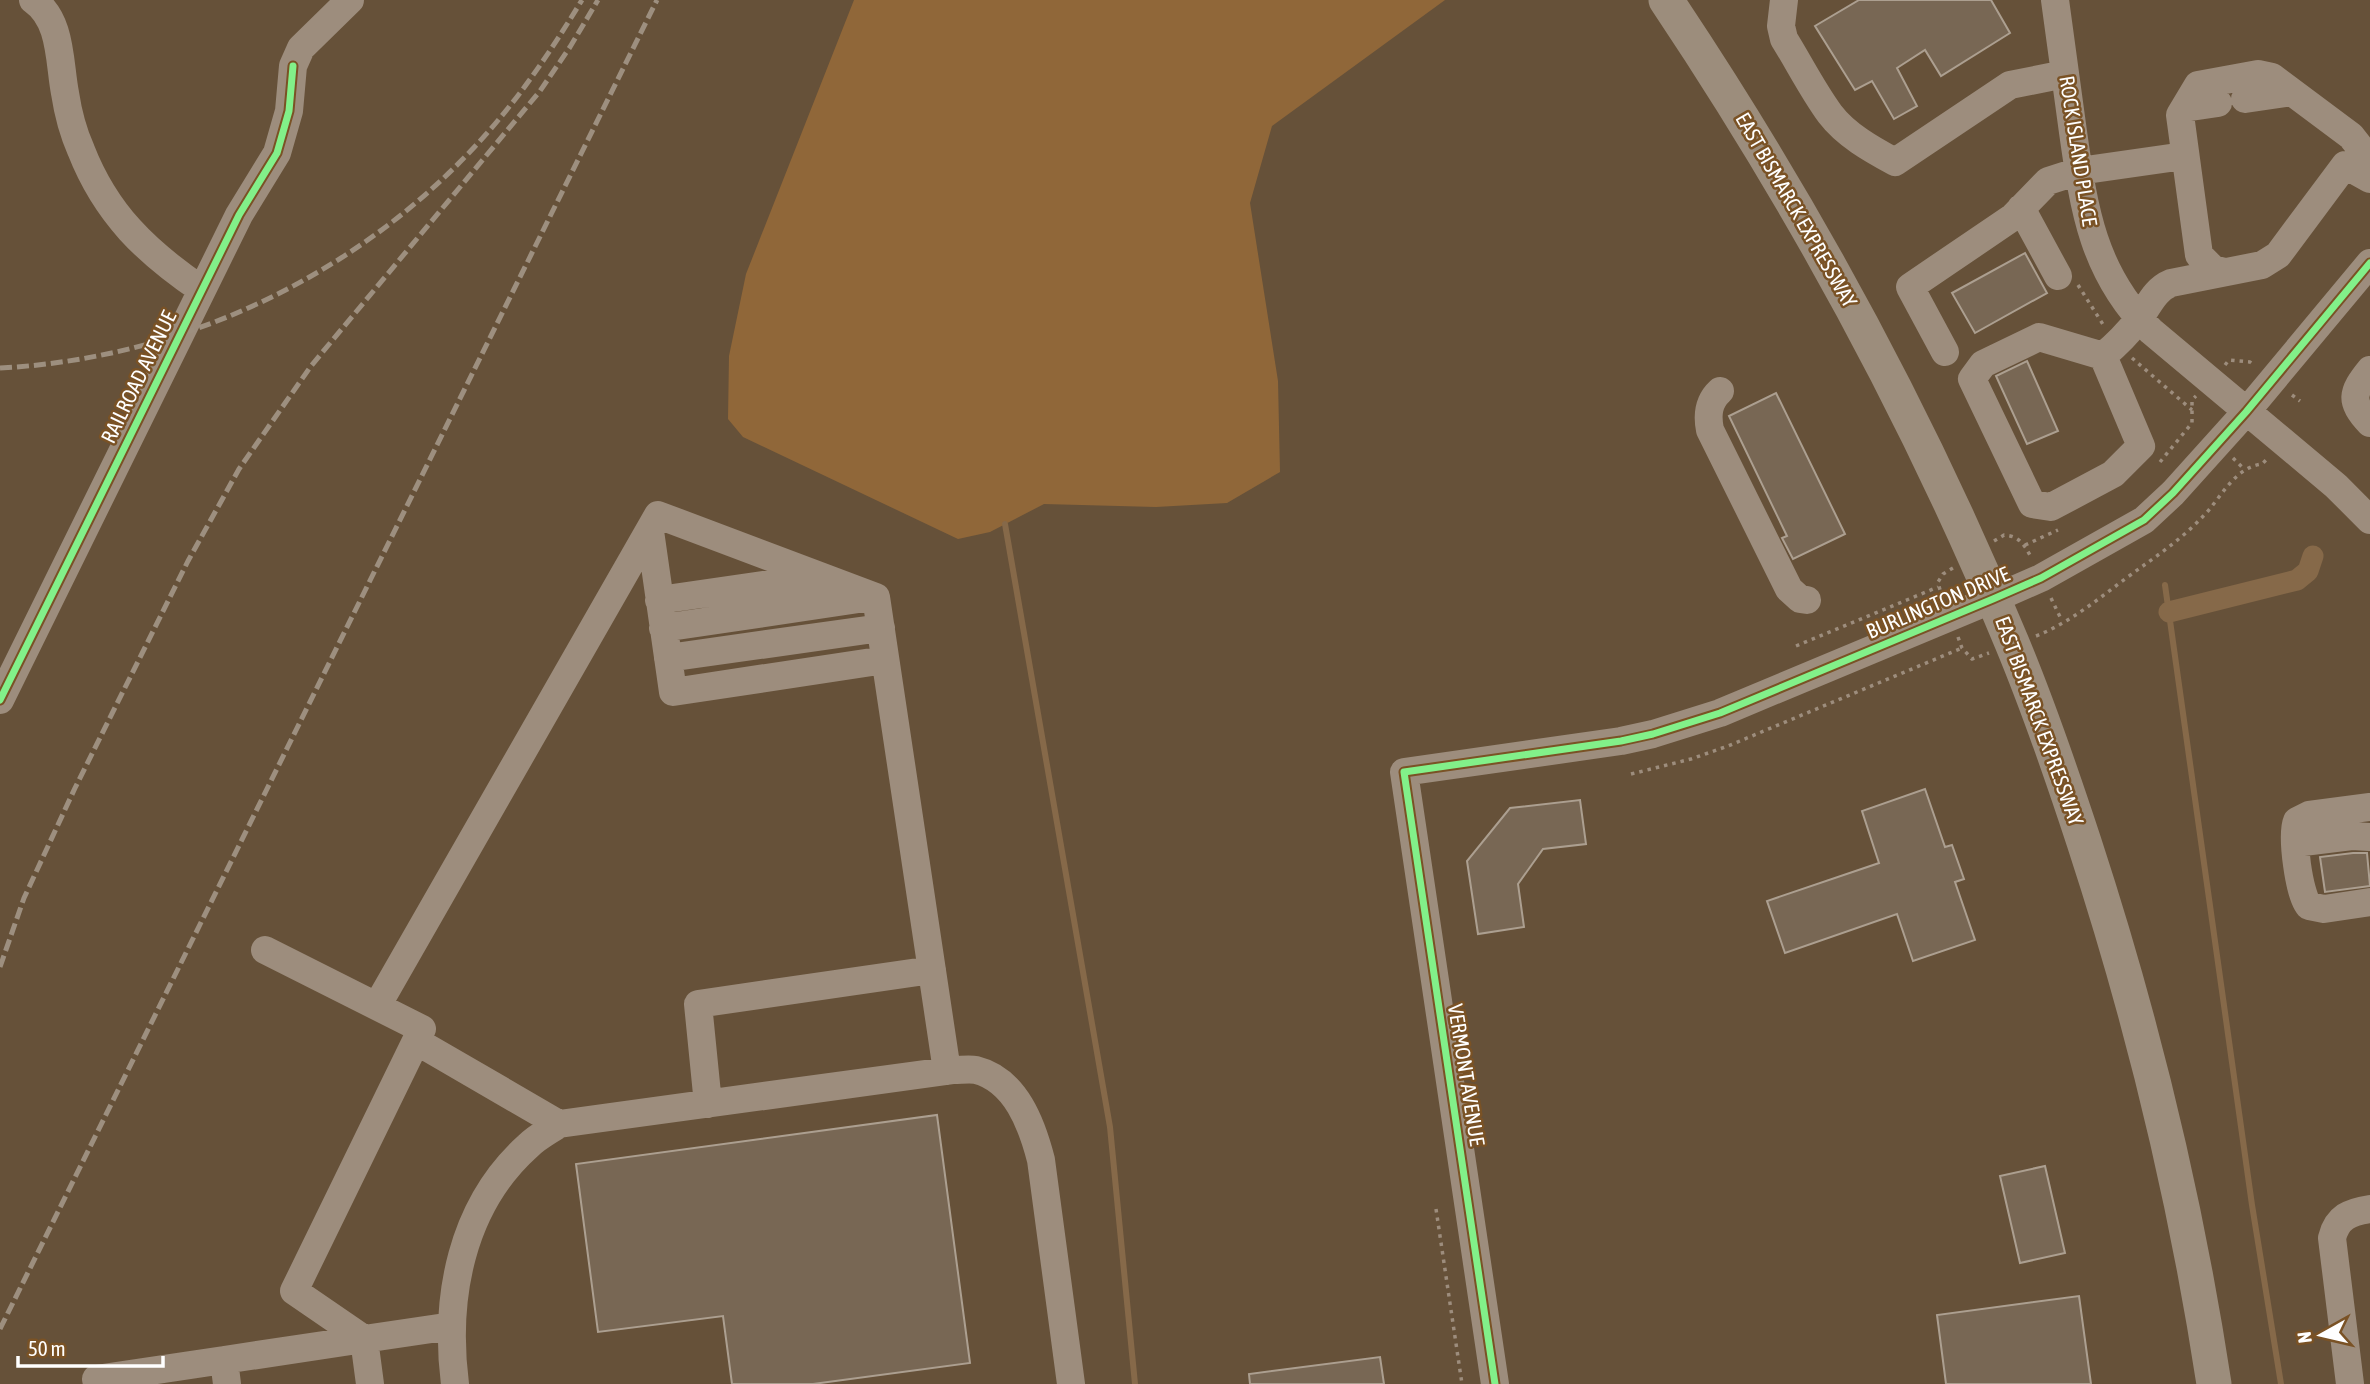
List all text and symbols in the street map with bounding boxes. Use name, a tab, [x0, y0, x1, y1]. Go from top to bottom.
street label: ROCK ISLAND PLACE	[2055, 74, 2103, 228]
street label: EAST BISMARCK EXPRESSWAY	[1731, 108, 1863, 312]
street label: RAILROAD AVENUE	[96, 306, 181, 447]
street label: BURLINGTON DRIVE	[1862, 561, 2013, 643]
street label: EAST BISMARCK EXPRESSWAY	[1991, 613, 2089, 829]
street label: VERMONT AVENUE	[1444, 1002, 1490, 1148]
north arrow	[2286, 1300, 2356, 1370]
scale bar	[18, 1324, 163, 1368]
text: N	[2292, 1330, 2316, 1344]
text: 50 m	[28, 1336, 66, 1360]

